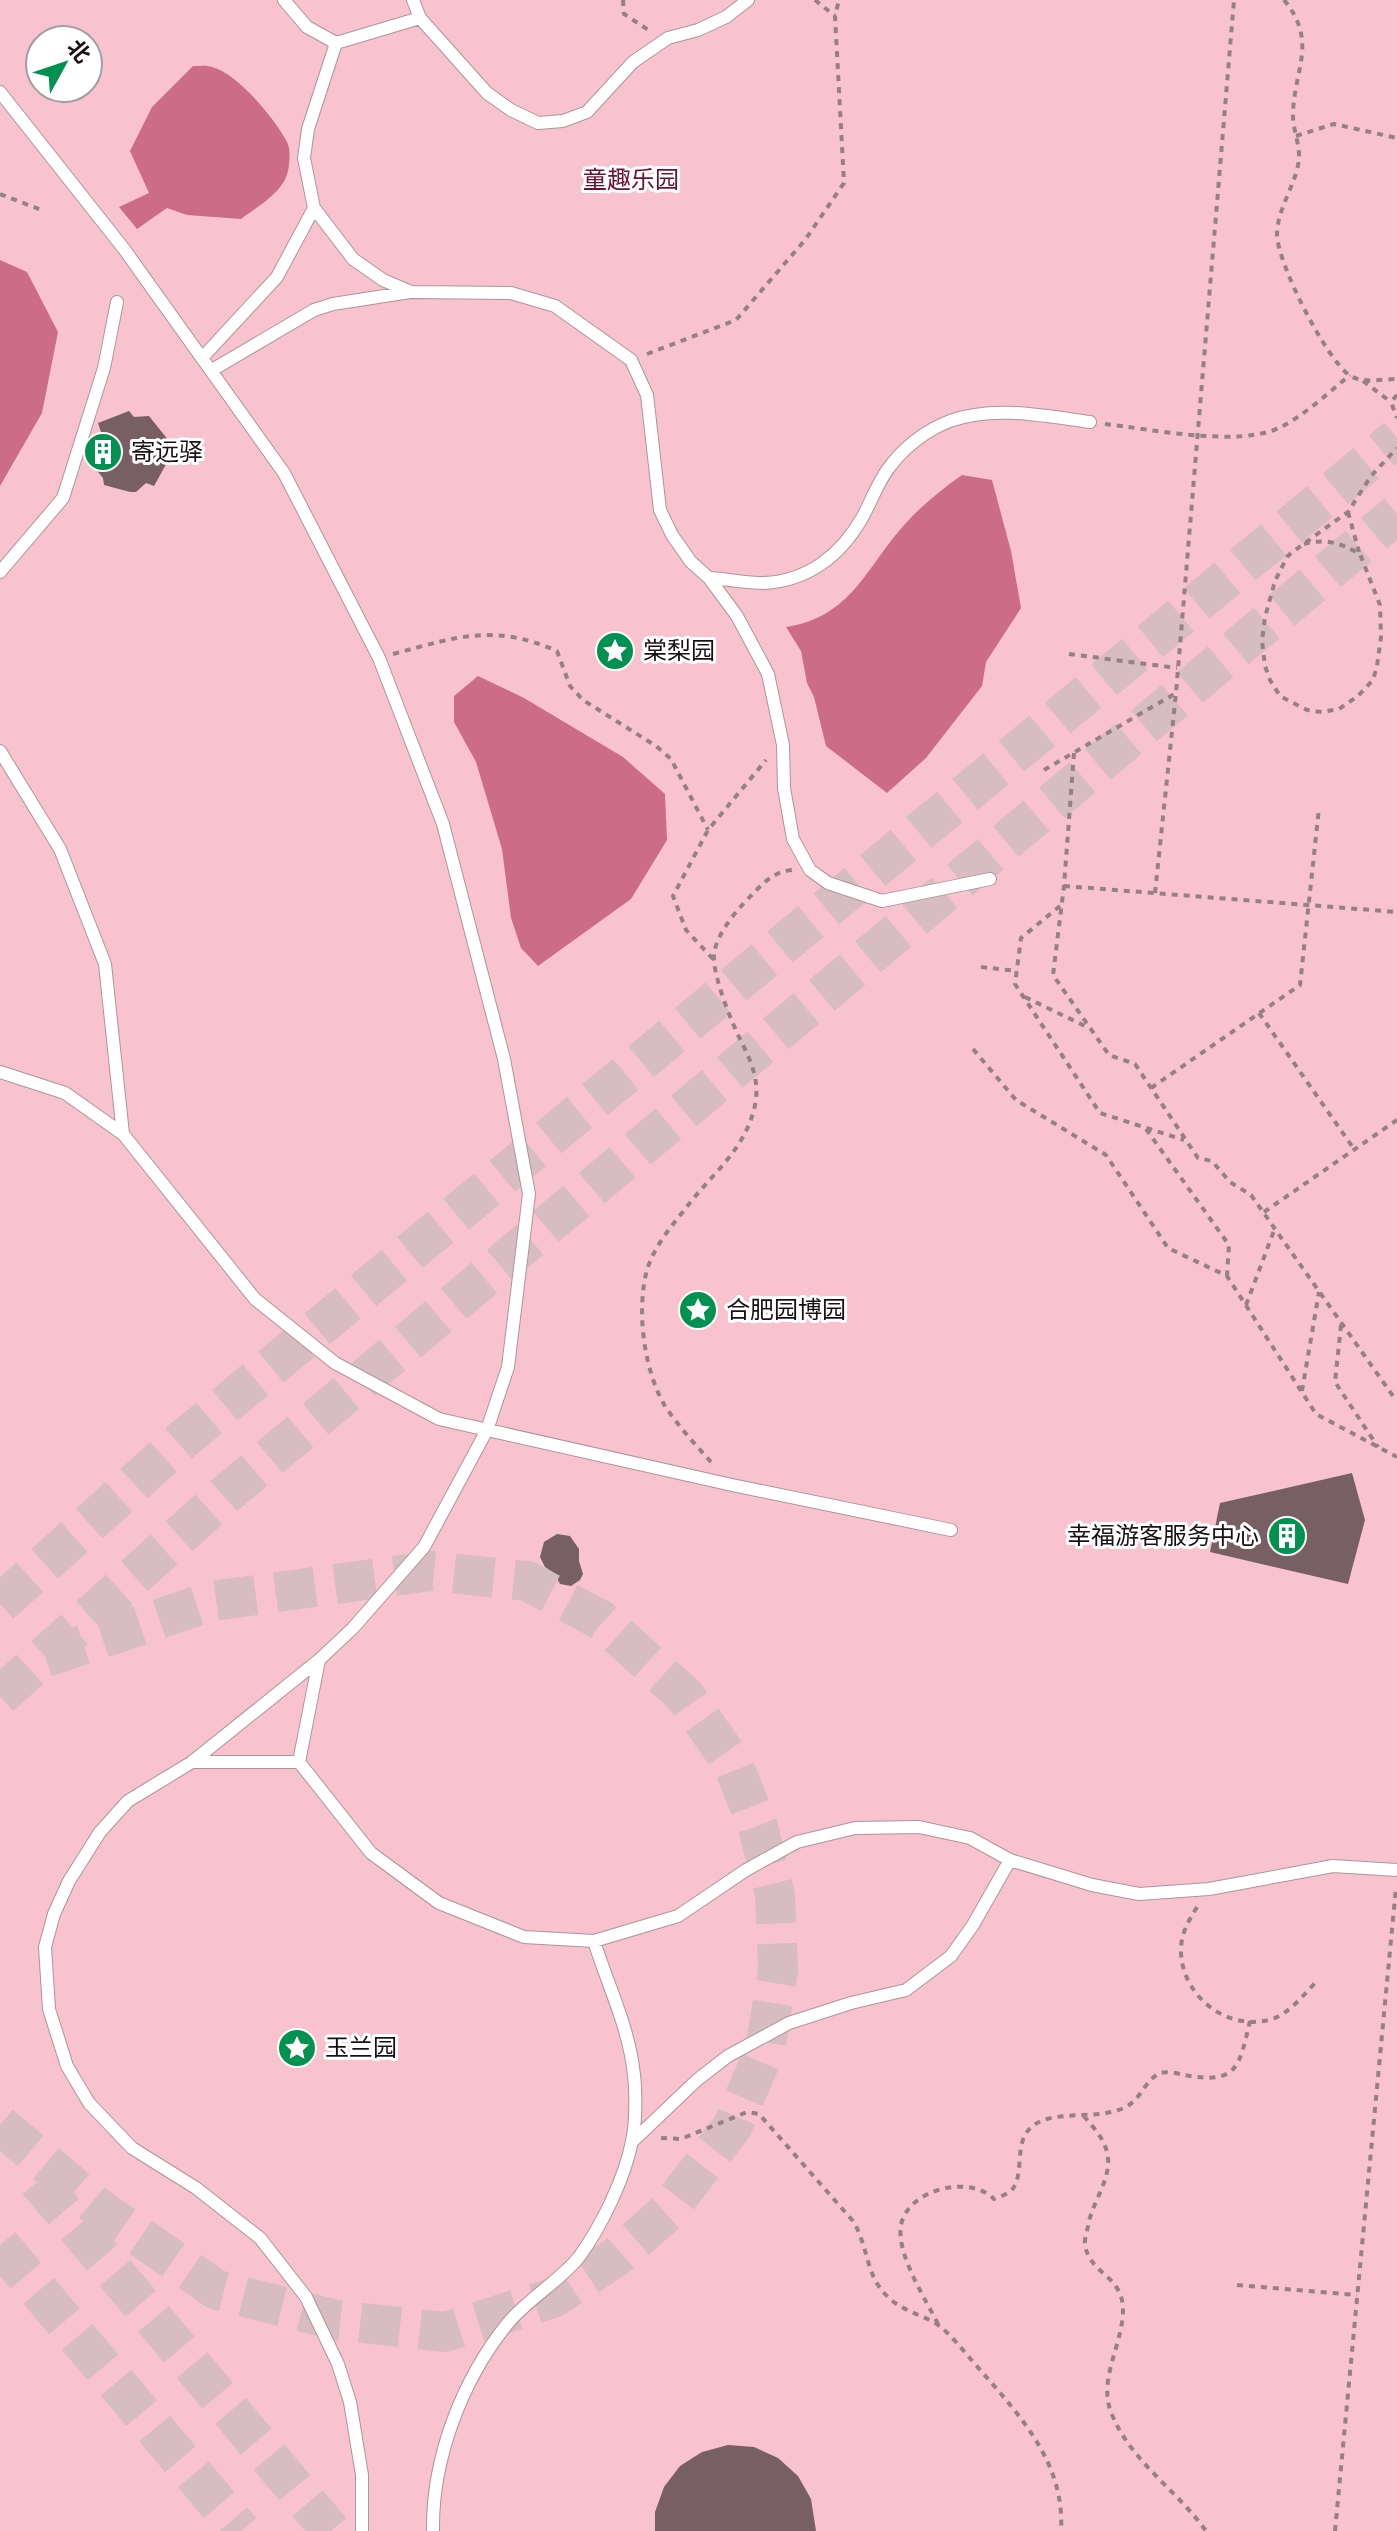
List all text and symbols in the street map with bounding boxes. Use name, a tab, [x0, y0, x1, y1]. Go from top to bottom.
north arrow	[24, 24, 104, 104]
text: 北	[62, 34, 96, 69]
park label: 童趣乐园	[583, 165, 679, 194]
building icon: 寄远驿	[82, 431, 124, 473]
place label: 寄远驿	[131, 437, 203, 466]
place icon: 棠梨园	[594, 630, 636, 672]
place label: 棠梨园	[643, 636, 715, 665]
place icon: 合肥园博园	[677, 1289, 719, 1331]
place label: 合肥园博园	[726, 1295, 846, 1324]
building icon: 幸福游客服务中心	[1266, 1515, 1308, 1557]
place label: 幸福游客服务中心	[1067, 1521, 1259, 1550]
place icon: 玉兰园	[276, 2027, 318, 2069]
place label: 玉兰园	[325, 2033, 397, 2062]

